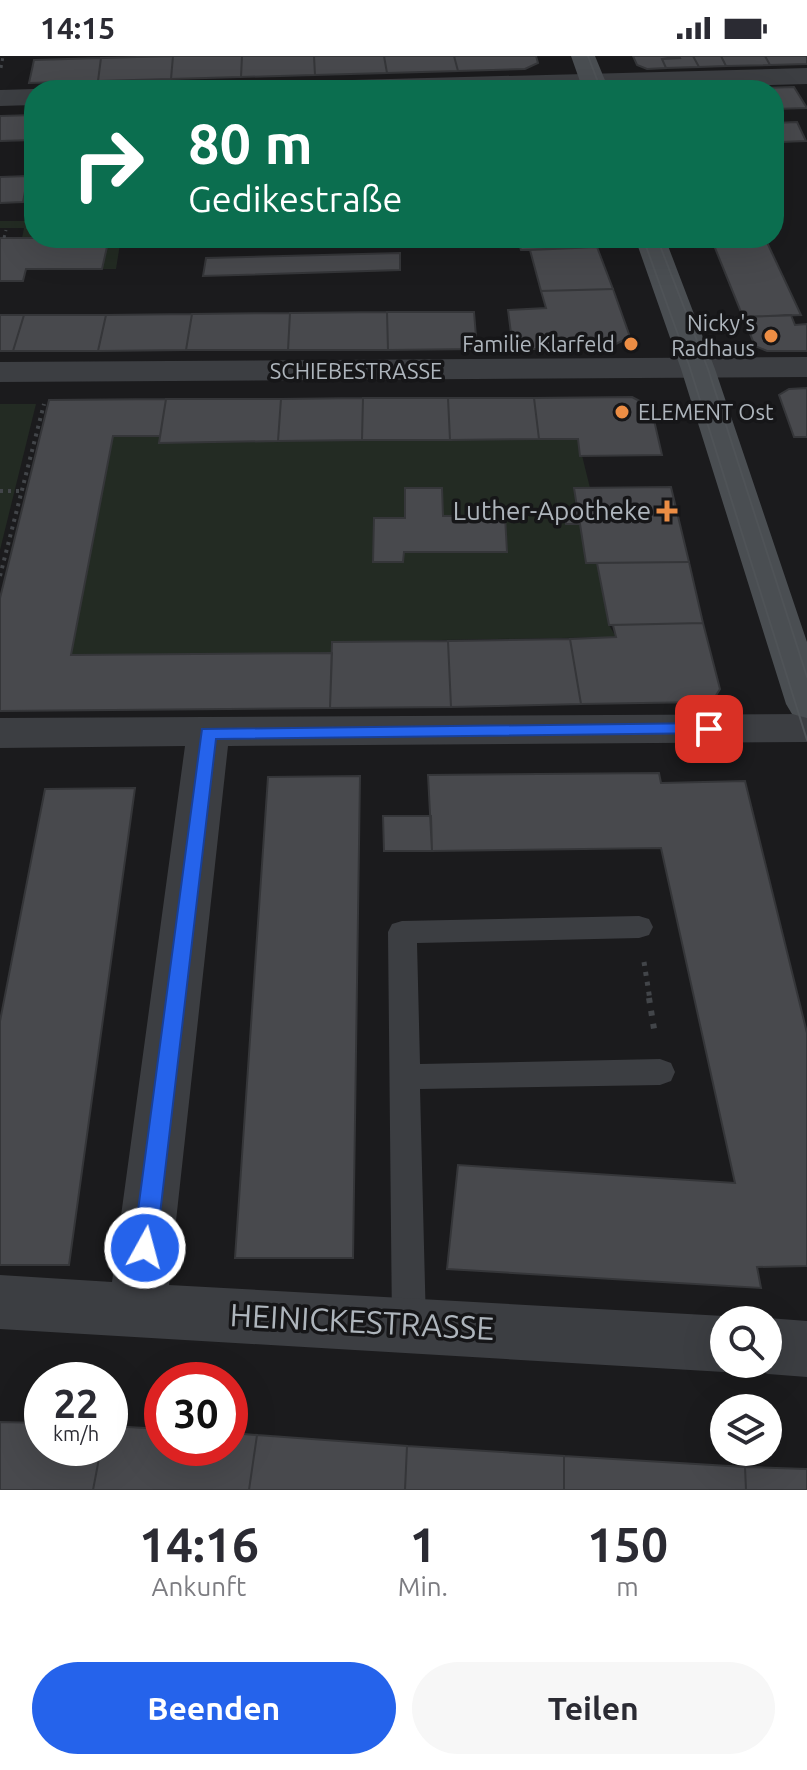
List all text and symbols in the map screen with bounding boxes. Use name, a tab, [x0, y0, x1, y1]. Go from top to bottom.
text: 14:15	[40, 11, 115, 45]
icon: right	[56, 112, 160, 216]
text: 80 m	[188, 112, 313, 175]
text: Gedikestraße	[188, 178, 402, 219]
place label: Nicky's Radhaus	[671, 310, 755, 360]
marker: Nicky's Radhaus	[762, 327, 780, 345]
place label: Familie Klarfeld	[462, 331, 615, 356]
marker: Familie Klarfeld	[622, 335, 640, 353]
street label: SCHIEBESTRASSE	[270, 358, 442, 383]
place label: ELEMENT Ost	[638, 399, 774, 424]
marker: ELEMENT Ost	[613, 403, 631, 421]
place label: Luther-Apotheke	[453, 496, 651, 525]
marker: Luther-Apotheke	[658, 502, 676, 520]
pin	[675, 695, 743, 763]
icon: arrive	[687, 707, 731, 751]
position arrow	[103, 1206, 187, 1290]
street label: HEINICKESTRASSE	[229, 1296, 495, 1346]
map controls	[710, 1306, 782, 1466]
button: search	[710, 1306, 782, 1378]
speed limit sign: 30	[144, 1362, 248, 1466]
text: 22	[53, 1381, 99, 1426]
button: layers	[710, 1394, 782, 1466]
text: km/h	[53, 1422, 99, 1445]
text: 14:16	[139, 1517, 259, 1571]
text: 1	[409, 1517, 436, 1571]
text: 150	[587, 1517, 668, 1571]
text: Ankunft	[152, 1572, 246, 1601]
text: Min.	[398, 1572, 448, 1601]
text: m	[616, 1572, 639, 1601]
button: Beenden	[32, 1662, 396, 1754]
button: Teilen	[412, 1662, 775, 1754]

